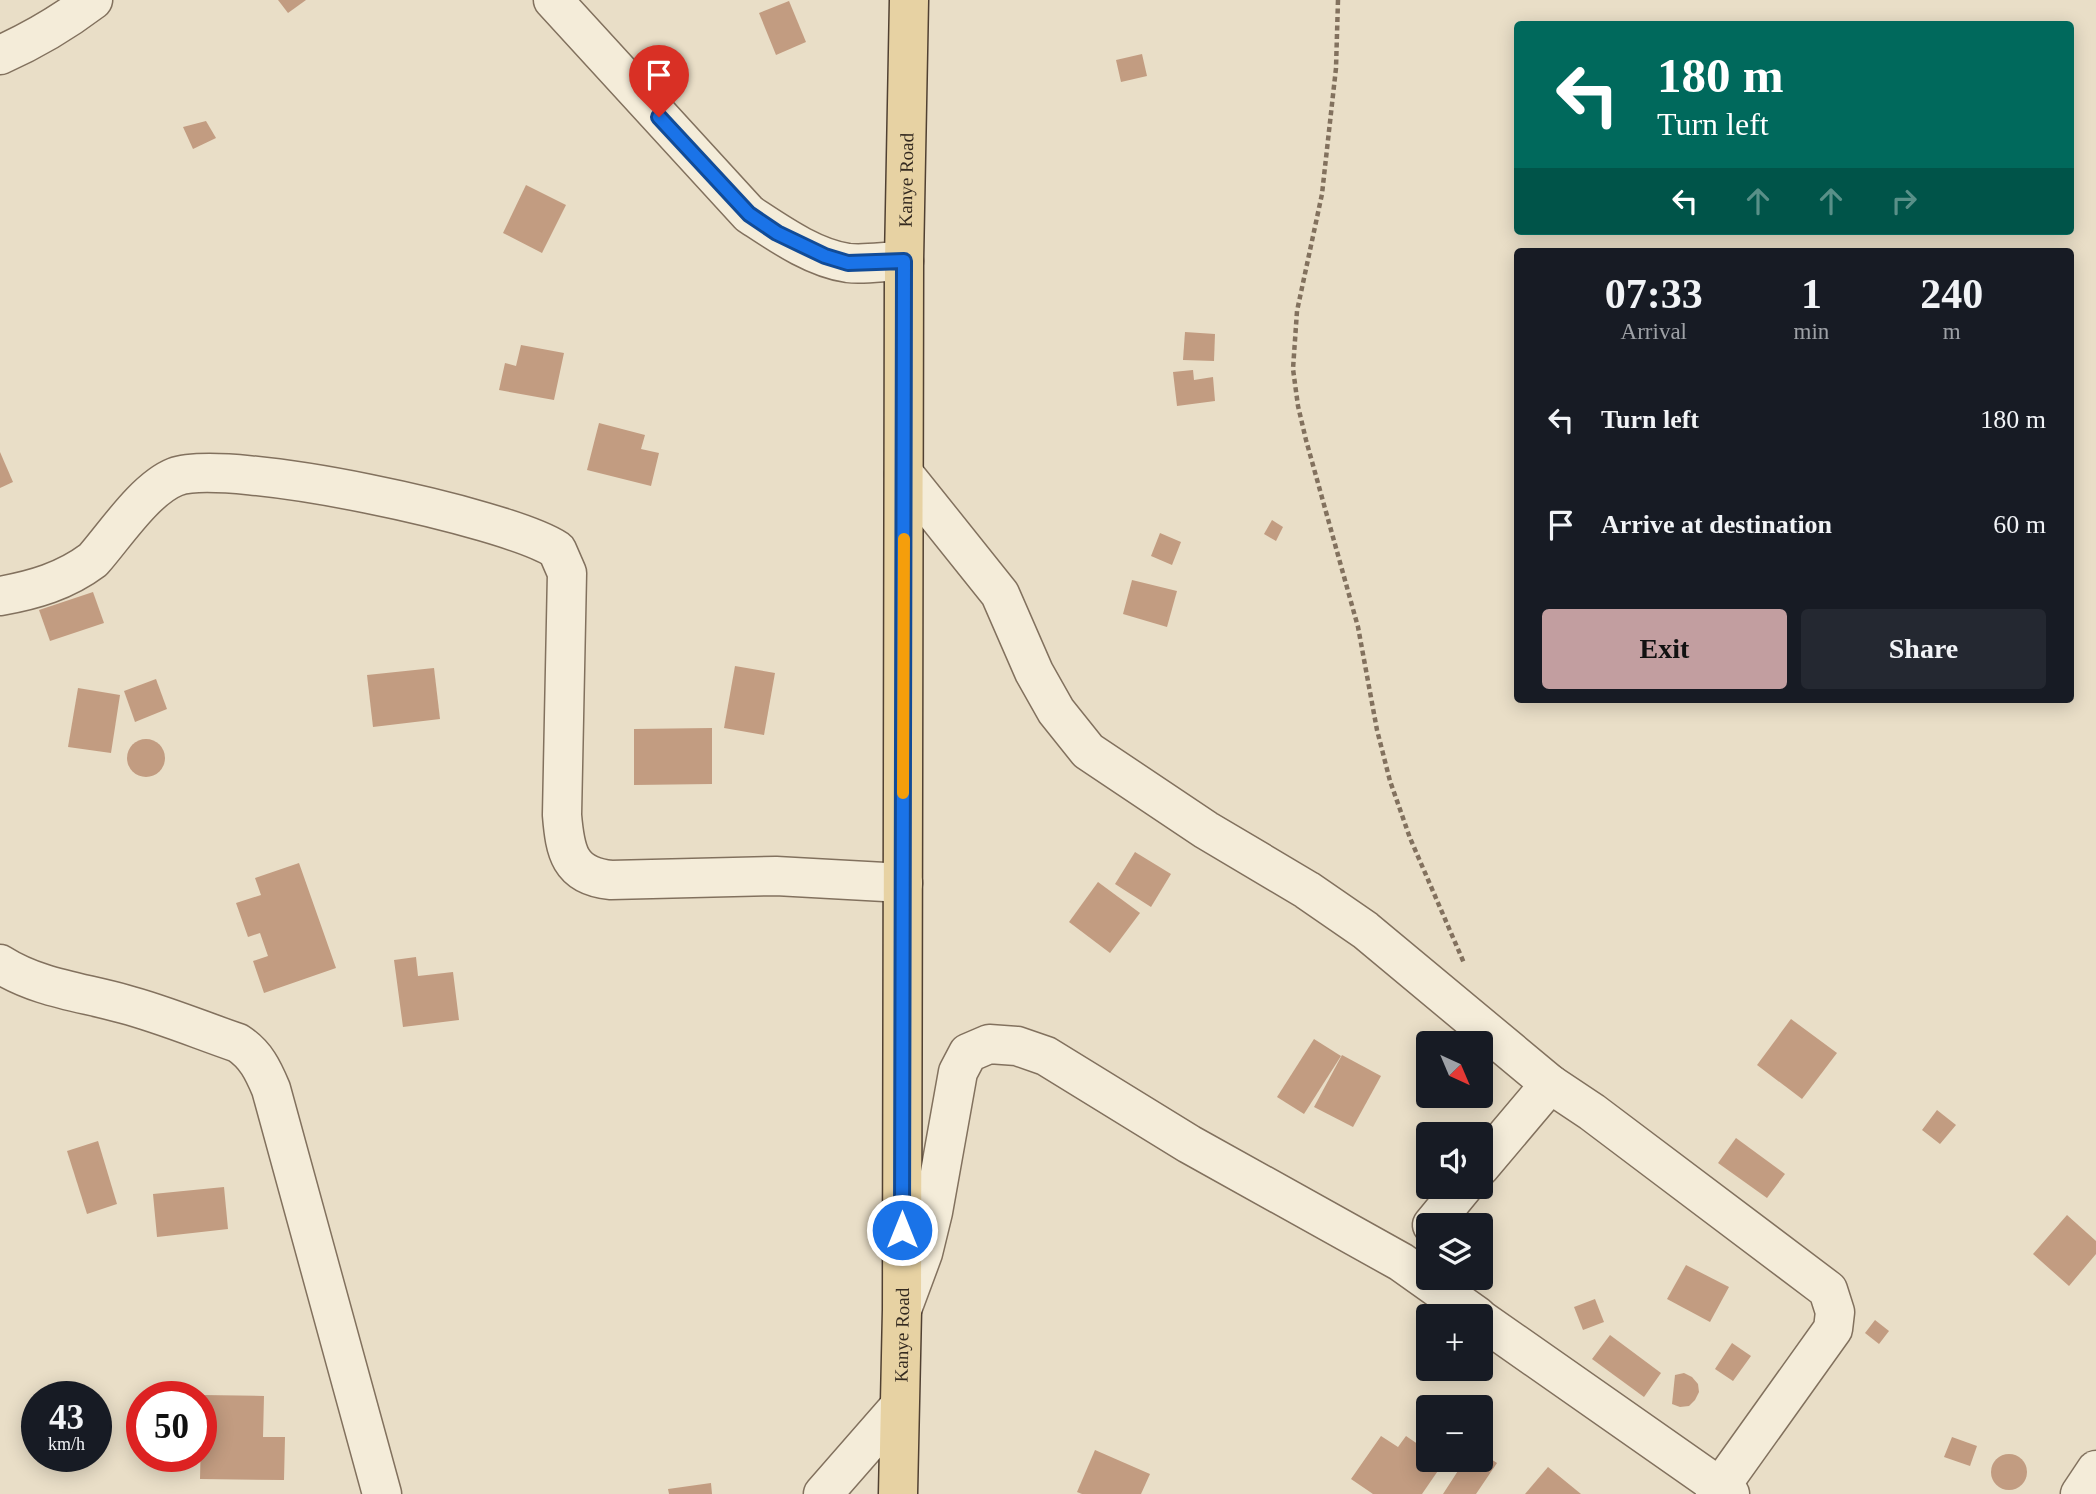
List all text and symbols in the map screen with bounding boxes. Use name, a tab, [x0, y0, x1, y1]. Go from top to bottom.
pin	[629, 45, 689, 117]
text: 180 m	[1657, 48, 1784, 103]
icon: left	[1542, 49, 1633, 140]
icon: arrive	[640, 56, 678, 94]
text: Turn left	[1657, 106, 1769, 142]
street label: Kanye Road	[894, 132, 917, 227]
icon: left	[1666, 182, 1704, 220]
icon: ahead	[1739, 182, 1777, 220]
icon: ahead	[1812, 182, 1850, 220]
icon: right	[1885, 182, 1923, 220]
text: 07:33	[1605, 271, 1703, 317]
text: 1	[1801, 271, 1822, 317]
text: 240	[1920, 271, 1983, 317]
text: Arrival	[1621, 319, 1687, 344]
text: min	[1794, 319, 1829, 344]
text: m	[1943, 319, 1961, 344]
icon: left	[1542, 401, 1580, 439]
text: Turn left	[1601, 405, 1699, 434]
text: 180 m	[1980, 405, 2046, 434]
icon: arrive	[1542, 506, 1580, 544]
text: Arrive at destination	[1601, 510, 1832, 539]
text: 60 m	[1993, 510, 2046, 539]
button: Exit	[1542, 609, 1787, 689]
button: Share	[1801, 609, 2046, 689]
north arrow	[1416, 1031, 1493, 1108]
map controls	[1416, 1031, 1493, 1472]
button: sound	[1416, 1122, 1493, 1199]
position arrow	[865, 1193, 939, 1267]
button: layers	[1416, 1213, 1493, 1290]
street label: Kanye Road	[890, 1287, 913, 1382]
button: +	[1416, 1304, 1493, 1381]
speed limit sign: 50	[126, 1381, 217, 1472]
button: −	[1416, 1395, 1493, 1472]
text: 43	[49, 1398, 84, 1437]
text: km/h	[48, 1434, 85, 1454]

